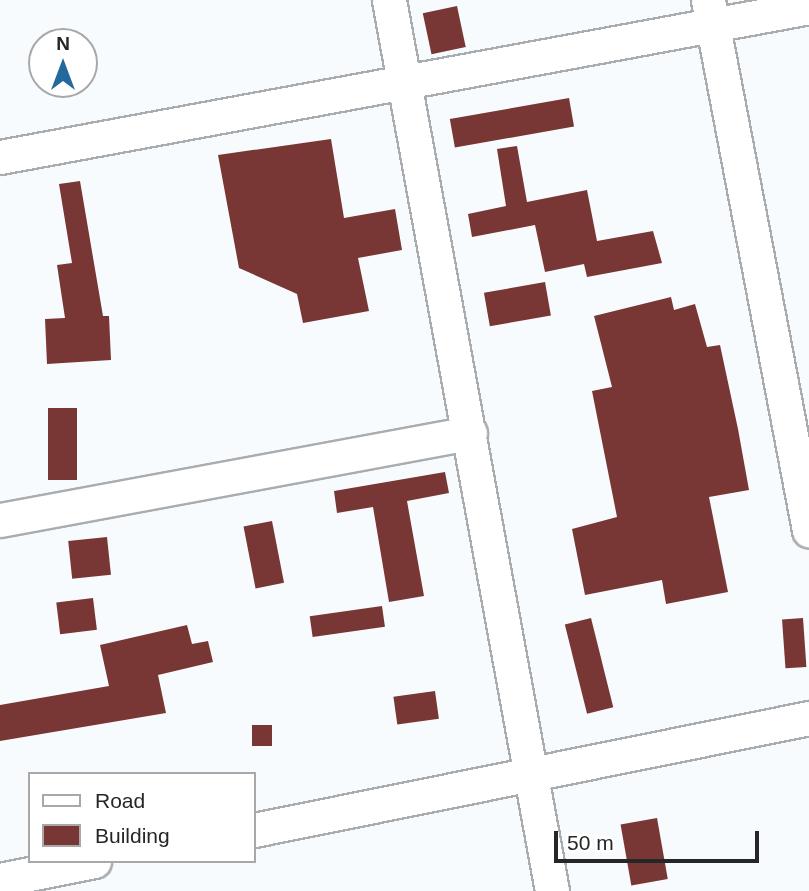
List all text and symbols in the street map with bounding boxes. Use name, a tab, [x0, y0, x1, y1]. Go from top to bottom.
north arrow	[28, 28, 98, 98]
text: N	[56, 33, 70, 54]
legend	[28, 772, 256, 863]
text: Road	[95, 789, 145, 812]
scale bar	[557, 818, 762, 862]
text: Building	[95, 824, 170, 847]
text: 50 m	[567, 831, 614, 854]

